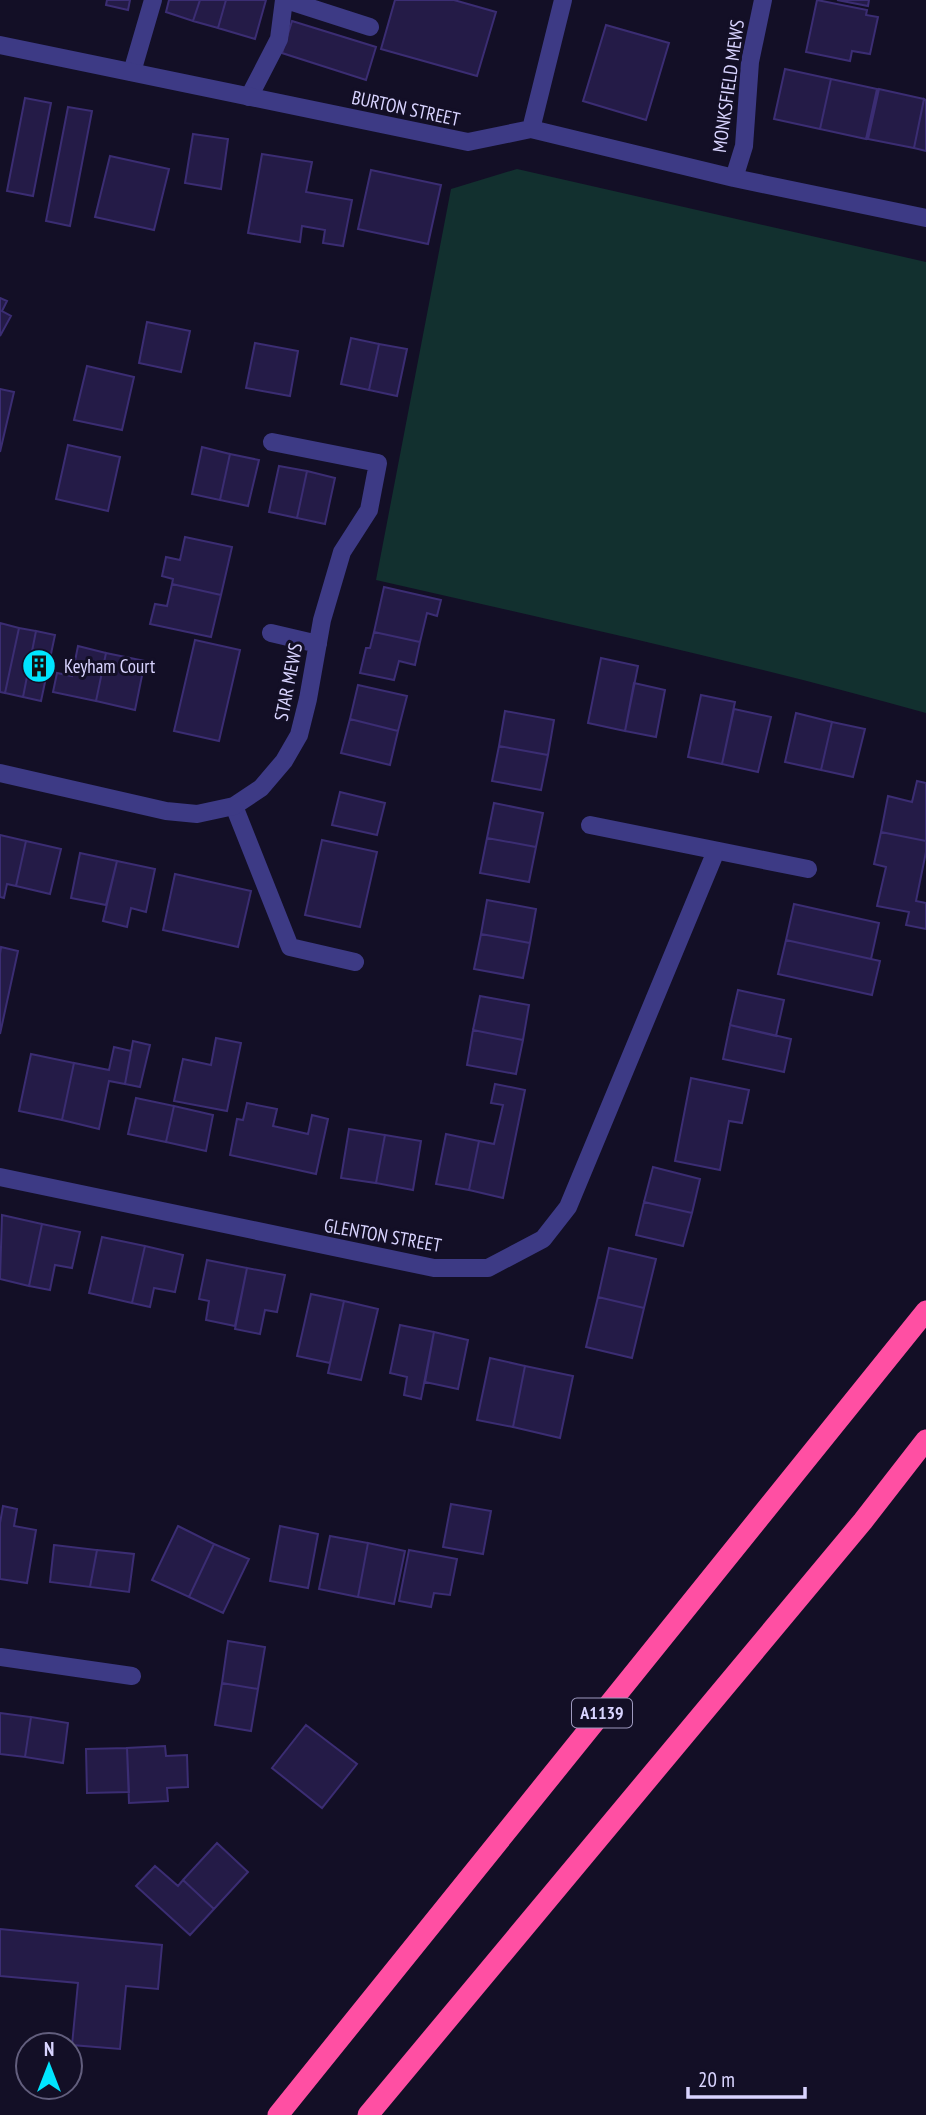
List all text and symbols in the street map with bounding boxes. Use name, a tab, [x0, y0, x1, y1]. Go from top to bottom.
street label: MONKSFIELD MEWS	[707, 18, 749, 154]
street label: BURTON STREET	[350, 85, 463, 131]
street label: STAR MEWS	[269, 641, 307, 723]
building icon: Keyham Court	[20, 647, 58, 685]
place label: Keyham Court	[64, 654, 156, 678]
street label: GLENTON STREET	[323, 1213, 444, 1257]
road number: A1139	[572, 1698, 632, 1728]
north arrow	[14, 2031, 84, 2101]
text: N	[44, 2037, 54, 2061]
scale bar	[688, 2056, 805, 2100]
text: 20 m	[698, 2066, 735, 2093]

